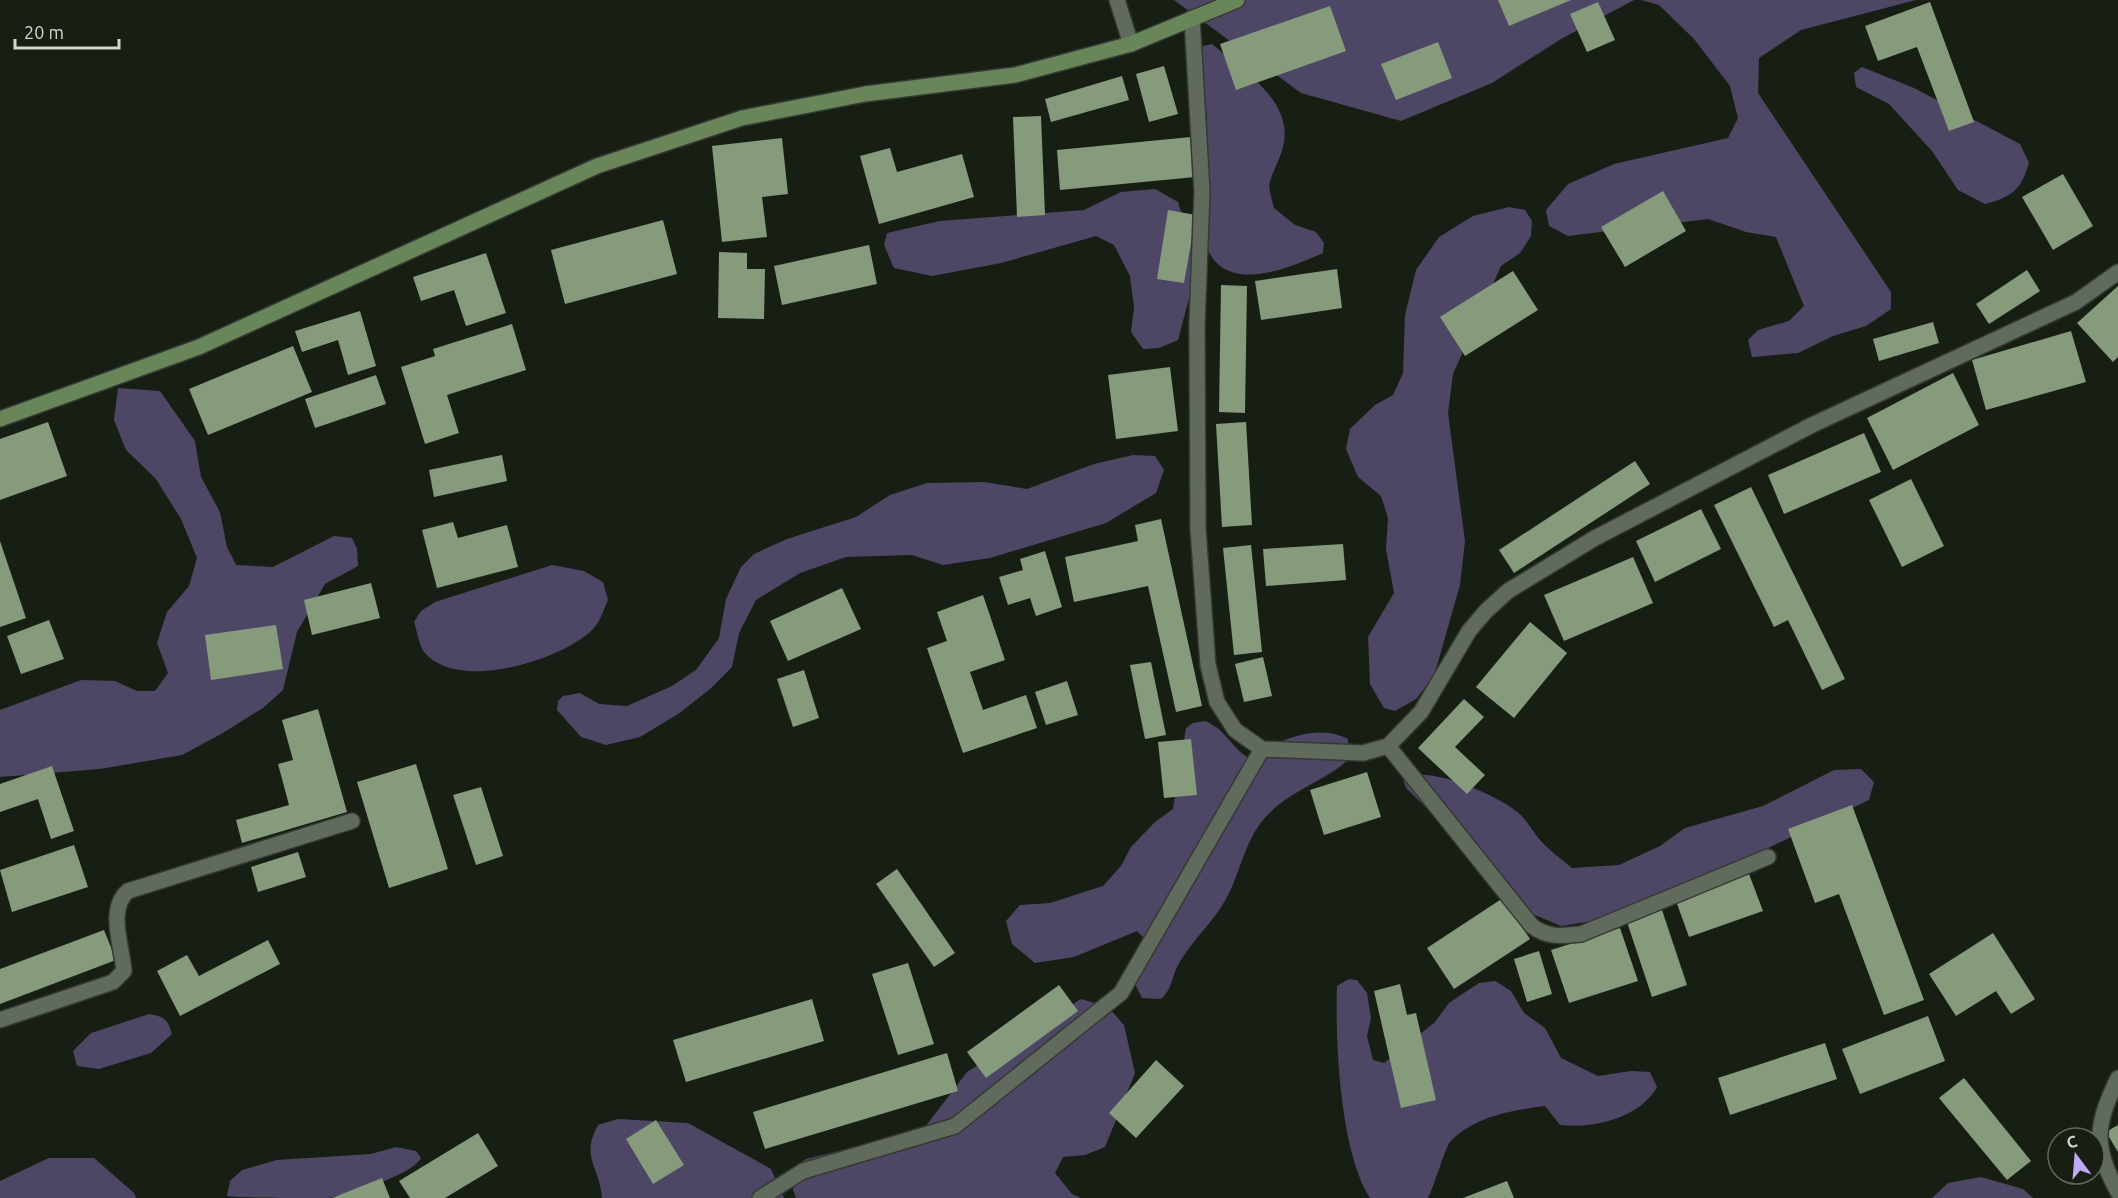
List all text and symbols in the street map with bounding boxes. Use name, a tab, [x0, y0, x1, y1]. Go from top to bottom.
scale bar	[15, 12, 118, 50]
text: 20 m	[24, 22, 64, 42]
north arrow	[2046, 1126, 2106, 1186]
text: С	[2064, 1132, 2079, 1152]

